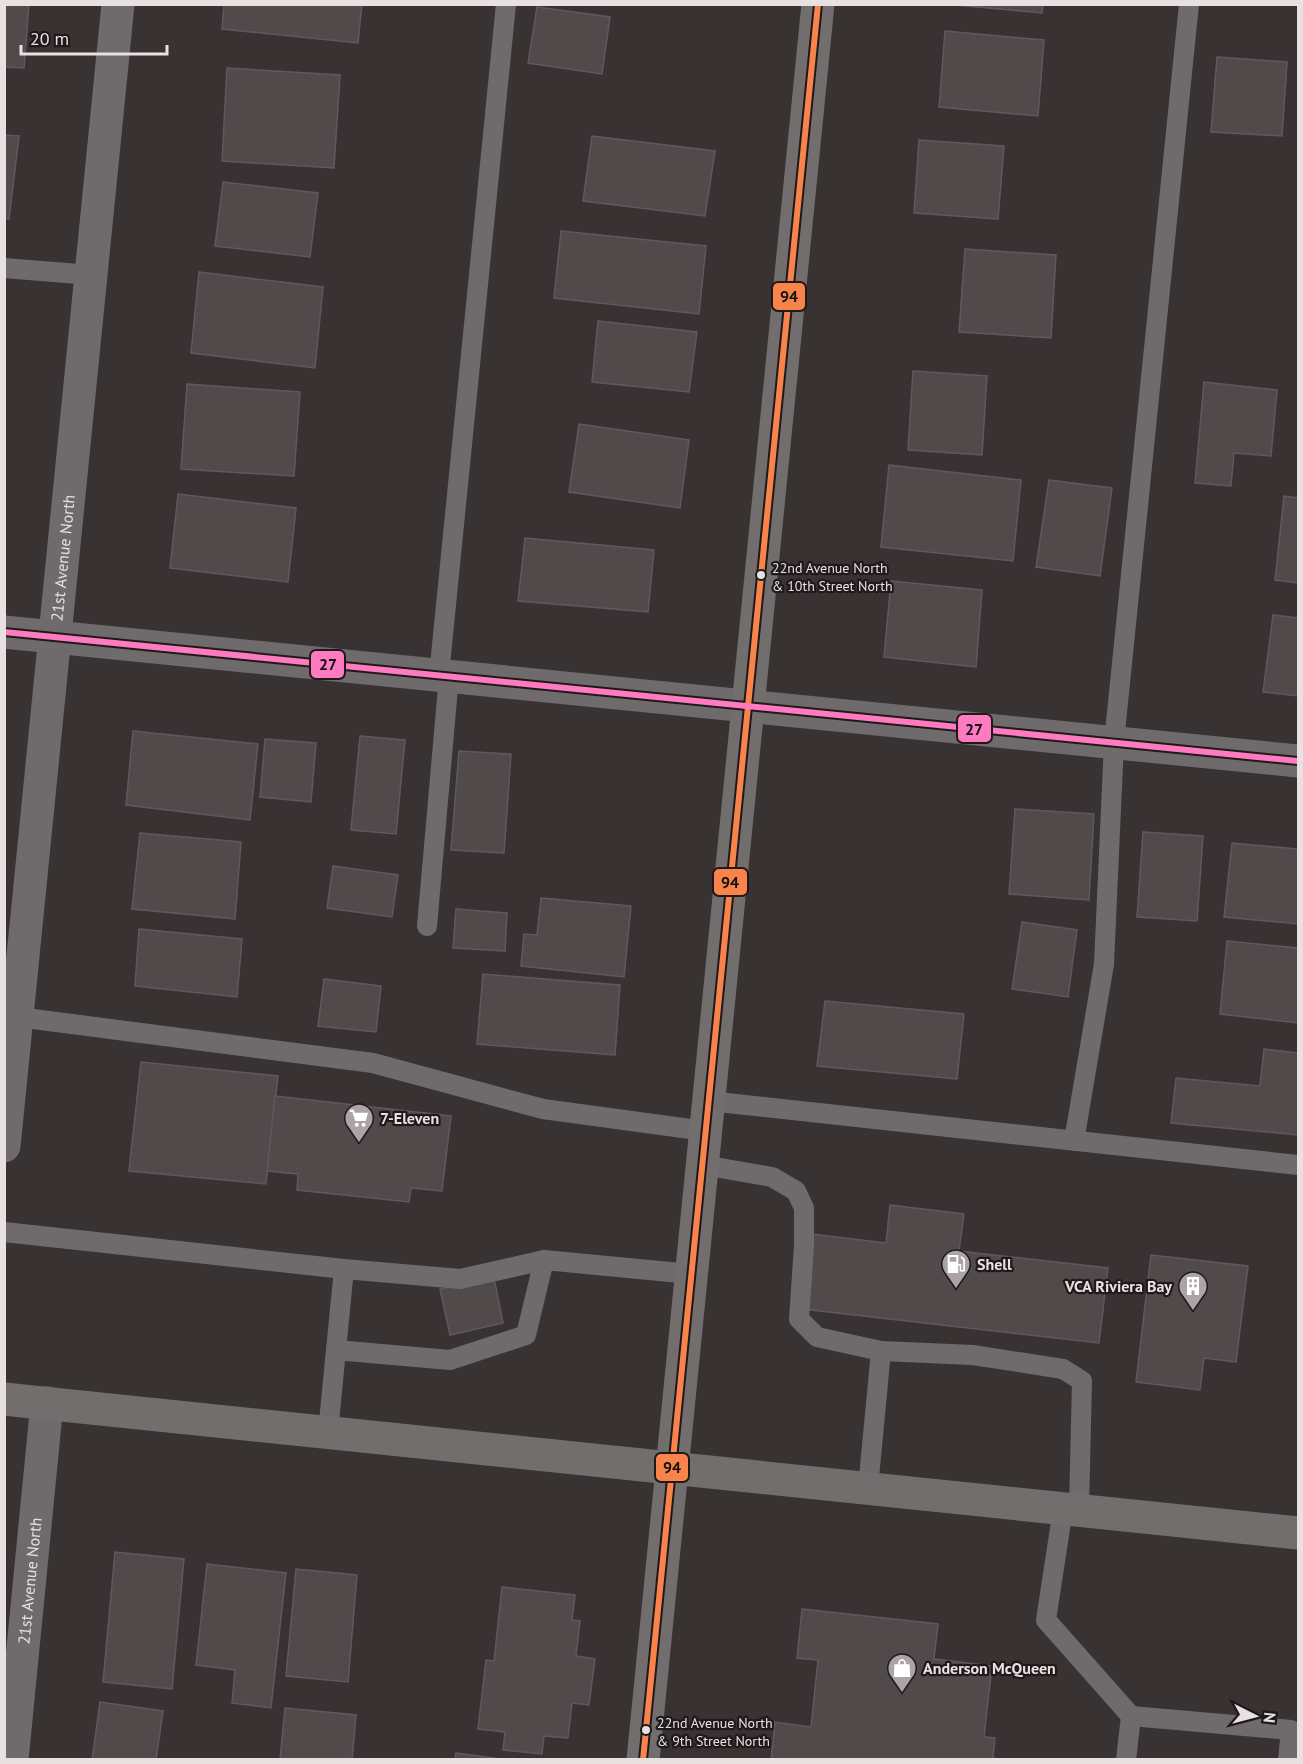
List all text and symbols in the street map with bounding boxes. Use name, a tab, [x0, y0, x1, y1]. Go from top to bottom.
scale bar	[21, 18, 166, 56]
text: 20 m	[30, 27, 69, 50]
line badge: 94	[772, 282, 806, 311]
text: 94	[780, 286, 798, 306]
street label: 21st Avenue North	[46, 494, 79, 622]
place label: 22nd Avenue North & 10th Street North	[772, 559, 893, 595]
marker: 22nd Avenue North & 10th Street North	[755, 569, 767, 581]
line badge: 27	[310, 650, 345, 679]
text: 27	[319, 654, 337, 674]
line badge: 27	[957, 714, 992, 743]
text: 27	[965, 719, 983, 739]
line badge: 94	[713, 868, 748, 896]
text: 94	[721, 872, 739, 892]
supermarket icon: 7-Eleven	[343, 1102, 375, 1144]
place label: 7-Eleven	[380, 1108, 439, 1128]
fuel station icon: Shell	[940, 1248, 972, 1290]
place label: Shell	[977, 1254, 1012, 1274]
building icon: VCA Riviera Bay	[1177, 1270, 1209, 1312]
place label: VCA Riviera Bay	[1064, 1276, 1172, 1296]
line badge: 94	[655, 1453, 689, 1482]
text: 94	[663, 1457, 681, 1477]
street label: 21st Avenue North	[13, 1517, 46, 1645]
shop icon: Anderson McQueen	[886, 1652, 918, 1694]
place label: Anderson McQueen	[923, 1658, 1056, 1678]
north arrow	[1225, 1686, 1285, 1746]
text: N	[1259, 1711, 1280, 1724]
place label: 22nd Avenue North & 9th Street North	[657, 1714, 773, 1750]
marker: 22nd Avenue North & 9th Street North	[640, 1724, 652, 1736]

